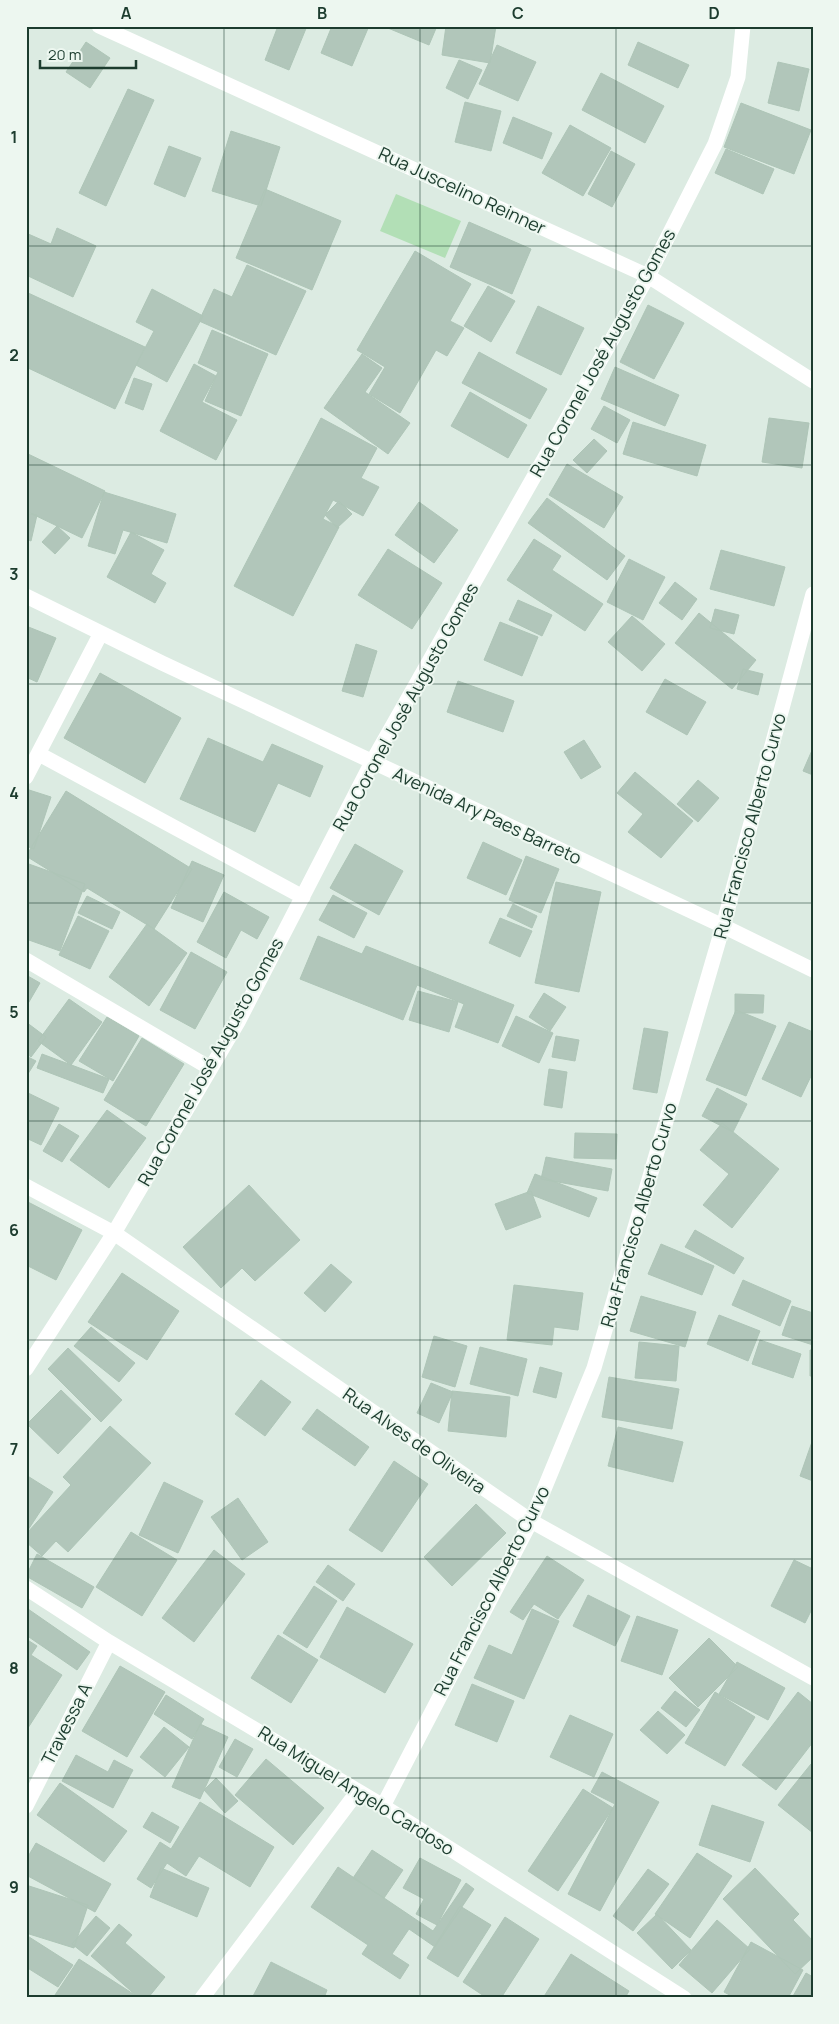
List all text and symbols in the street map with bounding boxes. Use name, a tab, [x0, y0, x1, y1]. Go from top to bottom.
text: A	[121, 2, 132, 24]
text: B	[317, 2, 327, 24]
text: C	[512, 2, 524, 24]
text: D	[708, 2, 720, 24]
scale bar	[40, 38, 136, 70]
text: 20 m	[48, 44, 81, 65]
text: 1	[10, 126, 18, 148]
street label: Rua Juscelino Reinner	[375, 141, 550, 240]
street label: Rua Coronel José Augusto Gomes	[524, 224, 681, 481]
text: 2	[9, 344, 19, 366]
text: 3	[9, 563, 19, 585]
street label: Rua Coronel José Augusto Gomes	[327, 578, 484, 835]
street label: Rua Francisco Alberto Curvo	[707, 710, 791, 941]
street label: Avenida Ary Paes Barreto	[389, 761, 586, 869]
text: 4	[9, 782, 19, 804]
street label: Rua Coronel José Augusto Gomes	[132, 933, 289, 1190]
text: 5	[9, 1001, 19, 1023]
street label: Rua Francisco Alberto Curvo	[594, 1100, 682, 1330]
text: 6	[9, 1219, 19, 1241]
street label: Rua Alves de Oliveira	[338, 1382, 491, 1499]
text: 7	[10, 1438, 18, 1460]
street label: Rua Francisco Alberto Curvo	[428, 1481, 555, 1700]
text: 8	[9, 1657, 19, 1679]
street label: Travessa A	[35, 1678, 97, 1769]
street label: Rua Miguel Angelo Cardoso	[254, 1720, 459, 1860]
text: 9	[9, 1876, 19, 1898]

